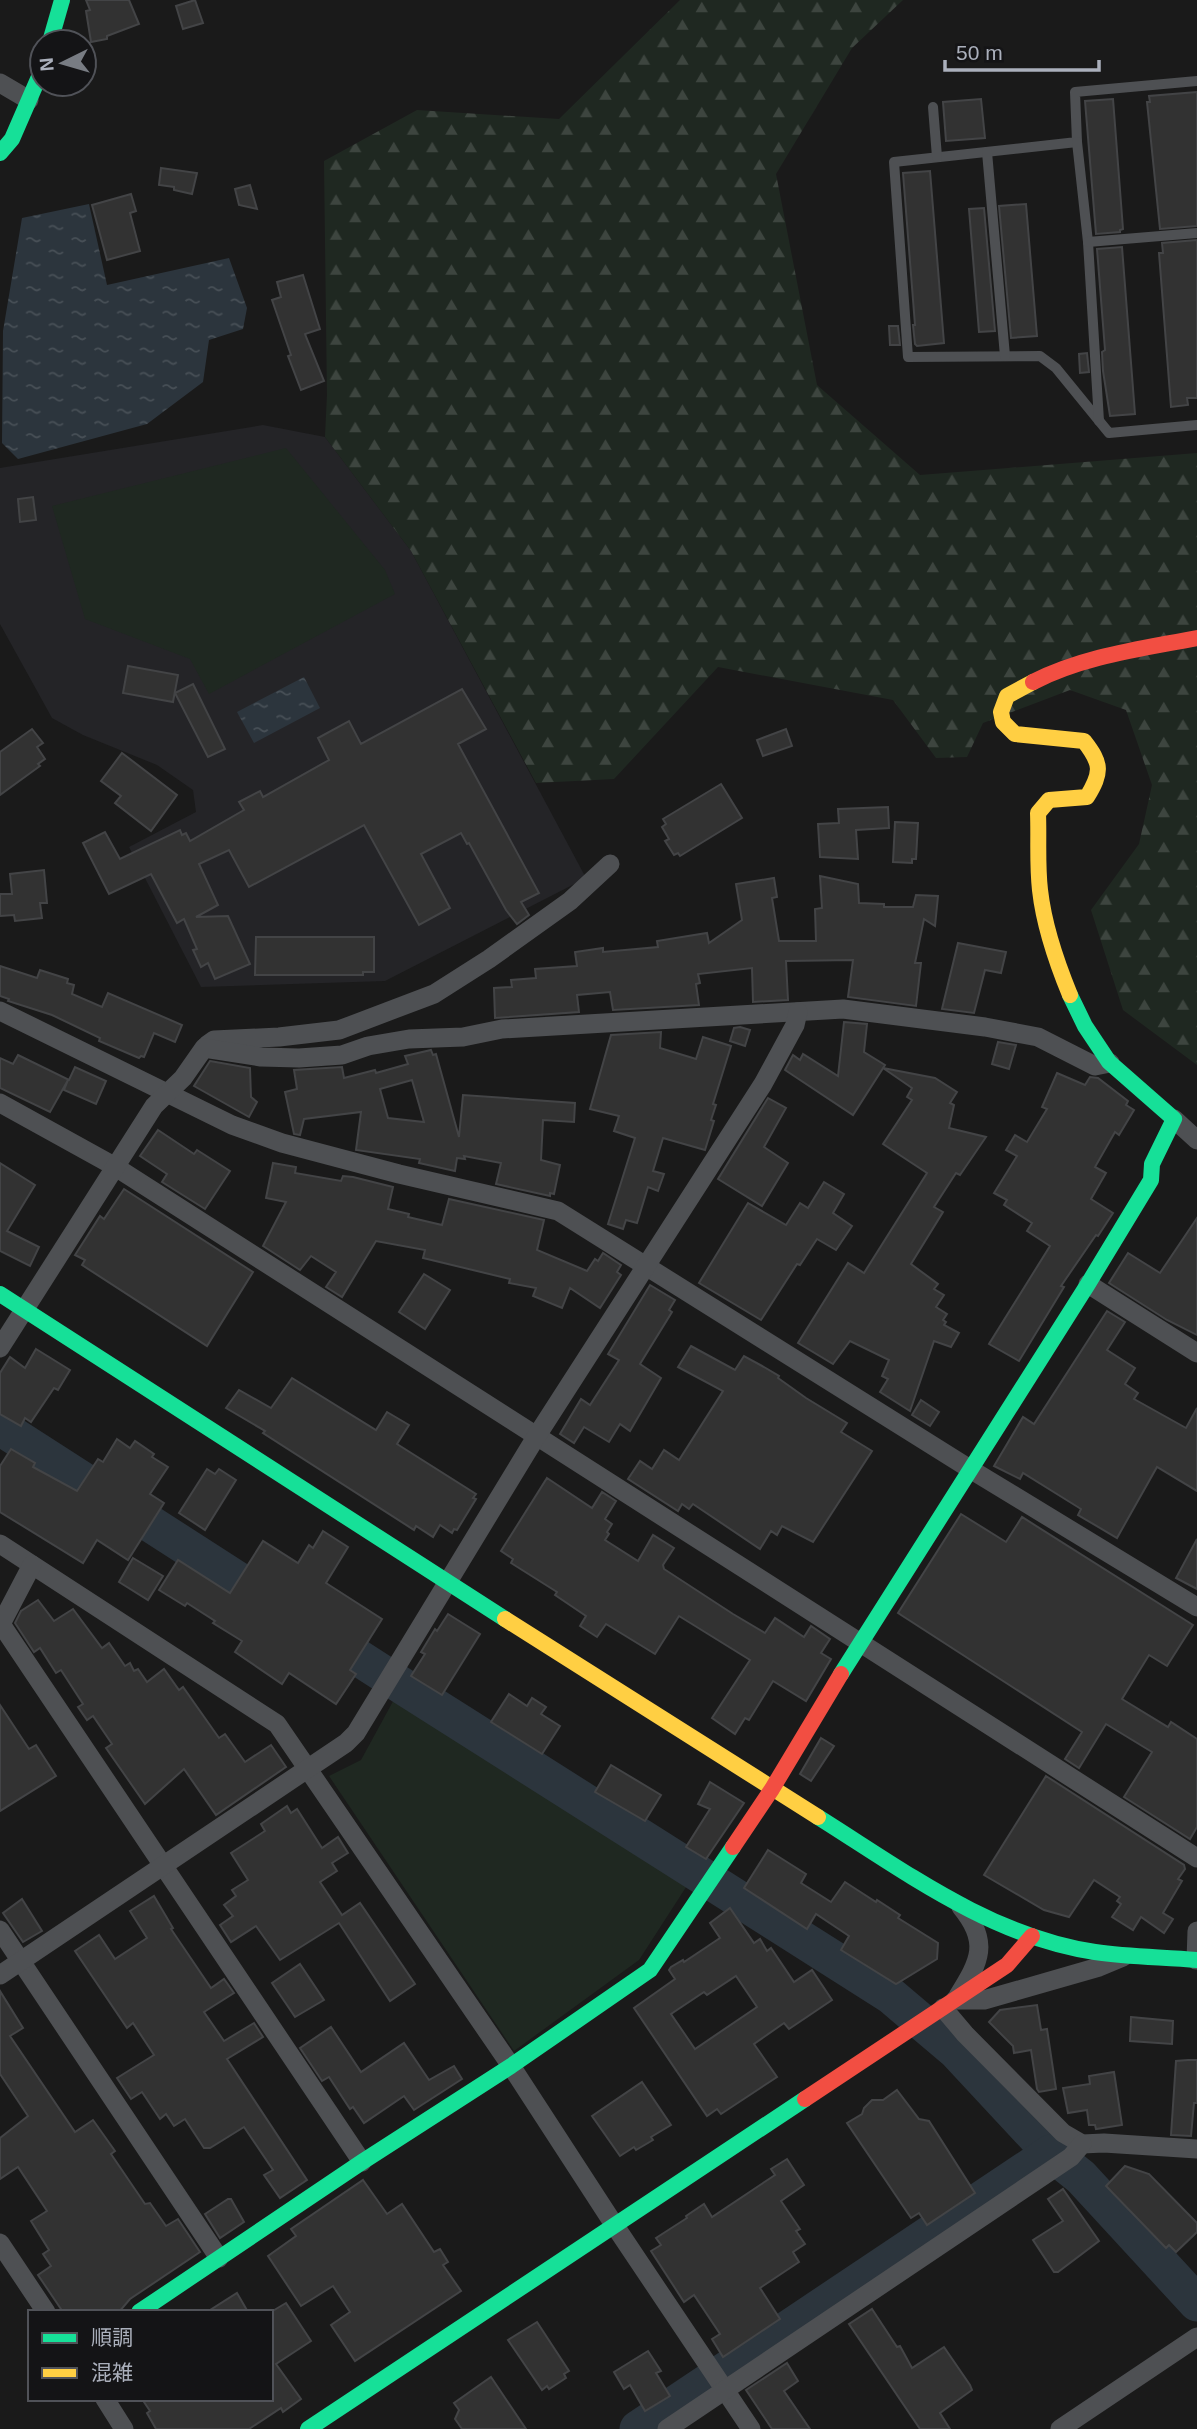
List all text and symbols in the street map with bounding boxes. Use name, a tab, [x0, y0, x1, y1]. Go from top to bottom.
north arrow	[28, 28, 98, 98]
scale bar	[945, 28, 1099, 72]
text: 50 m	[956, 41, 1003, 64]
text: N	[36, 57, 58, 72]
legend	[28, 2310, 273, 2401]
text: 順調	[91, 2326, 133, 2349]
text: 混雑	[91, 2361, 133, 2384]

